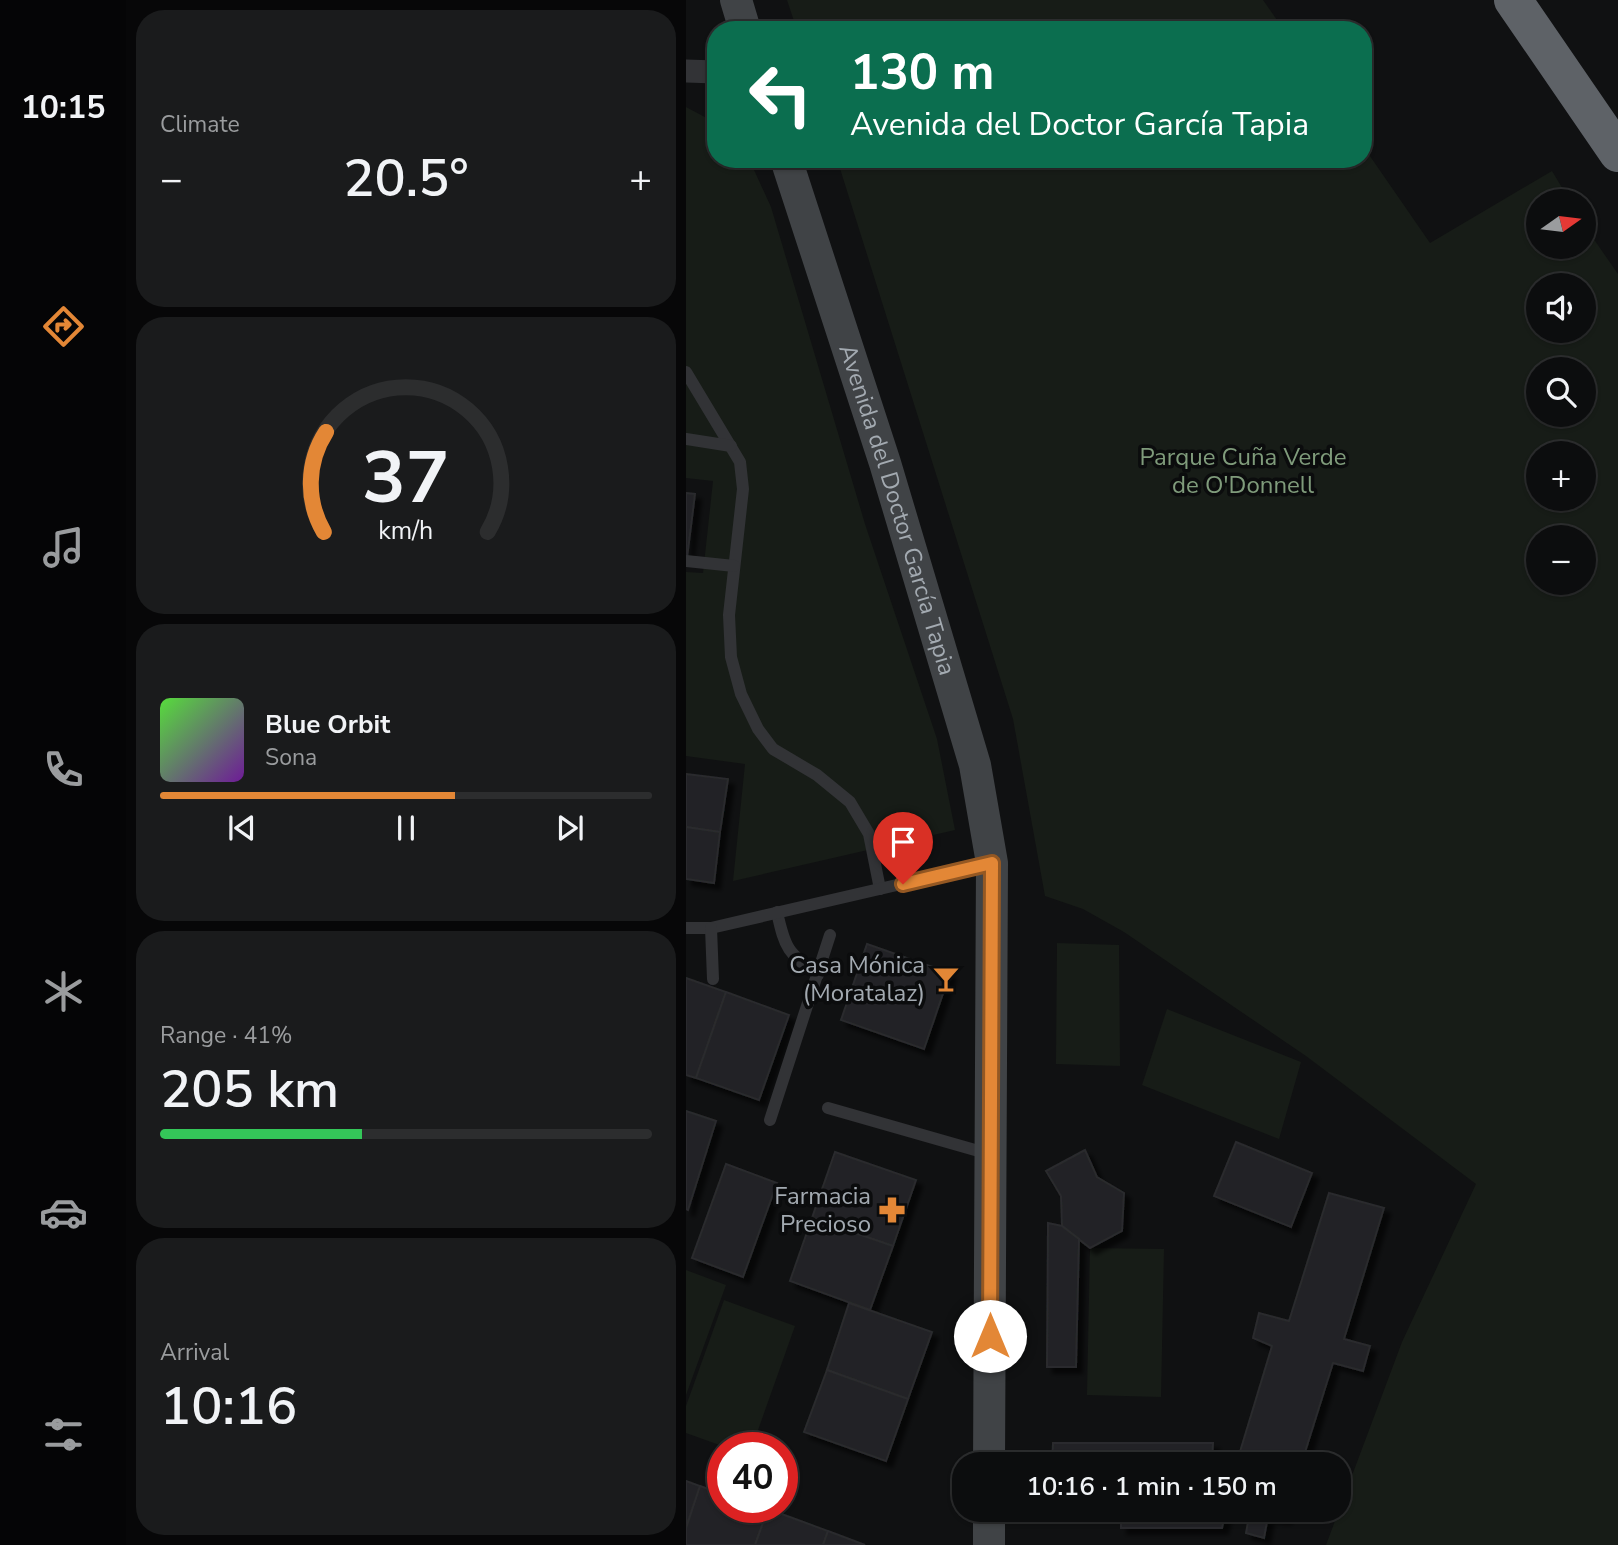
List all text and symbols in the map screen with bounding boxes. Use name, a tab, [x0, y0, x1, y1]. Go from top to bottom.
text: 130 m	[850, 39, 994, 106]
icon: left	[735, 49, 826, 140]
text: 10:15	[21, 86, 105, 129]
text: Avenida del Doctor García Tapia	[850, 103, 1309, 146]
text: Climate	[160, 109, 240, 140]
text: 20.5°	[343, 143, 469, 214]
text: −	[160, 154, 183, 205]
text: +	[629, 154, 652, 205]
north arrow	[1526, 189, 1596, 259]
map controls	[1526, 189, 1596, 595]
button: sound	[1526, 273, 1596, 343]
icon: directions	[39, 302, 88, 351]
street label: Avenida del Doctor García Tapia	[831, 340, 963, 679]
button: search	[1526, 357, 1596, 427]
text: 37	[362, 428, 450, 528]
park label: Parque Cuña Verde de O'Donnell	[1139, 441, 1347, 501]
button: +	[1526, 441, 1596, 511]
text: km/h	[378, 513, 434, 547]
icon: music	[39, 523, 88, 572]
button: −	[1526, 525, 1596, 595]
text: Blue Orbit	[265, 707, 390, 742]
text: Sona	[265, 742, 317, 773]
icon: phone	[39, 745, 88, 794]
icon: previous	[223, 809, 261, 847]
icon: pause	[387, 809, 425, 847]
icon: next	[551, 809, 589, 847]
pin	[873, 812, 933, 884]
icon: arrive	[884, 823, 922, 861]
place label: Casa Mónica (Moratalaz)	[789, 949, 925, 1009]
bar icon: Casa Mónica (Moratalaz)	[931, 964, 961, 994]
icon: climate	[39, 967, 88, 1016]
text: Range · 41%	[160, 1020, 292, 1051]
text: 205 km	[160, 1054, 339, 1125]
place label: Farmacia Precioso	[774, 1180, 871, 1240]
icon: car	[39, 1188, 88, 1237]
pharmacy icon: Farmacia Precioso	[877, 1195, 907, 1225]
position arrow	[953, 1299, 1027, 1373]
text: Arrival	[160, 1337, 229, 1368]
text: 10:16	[160, 1371, 297, 1442]
icon: filters	[39, 1410, 88, 1459]
speed limit sign: 40	[707, 1432, 798, 1523]
text: 10:16 · 1 min · 150 m	[1026, 1469, 1277, 1504]

